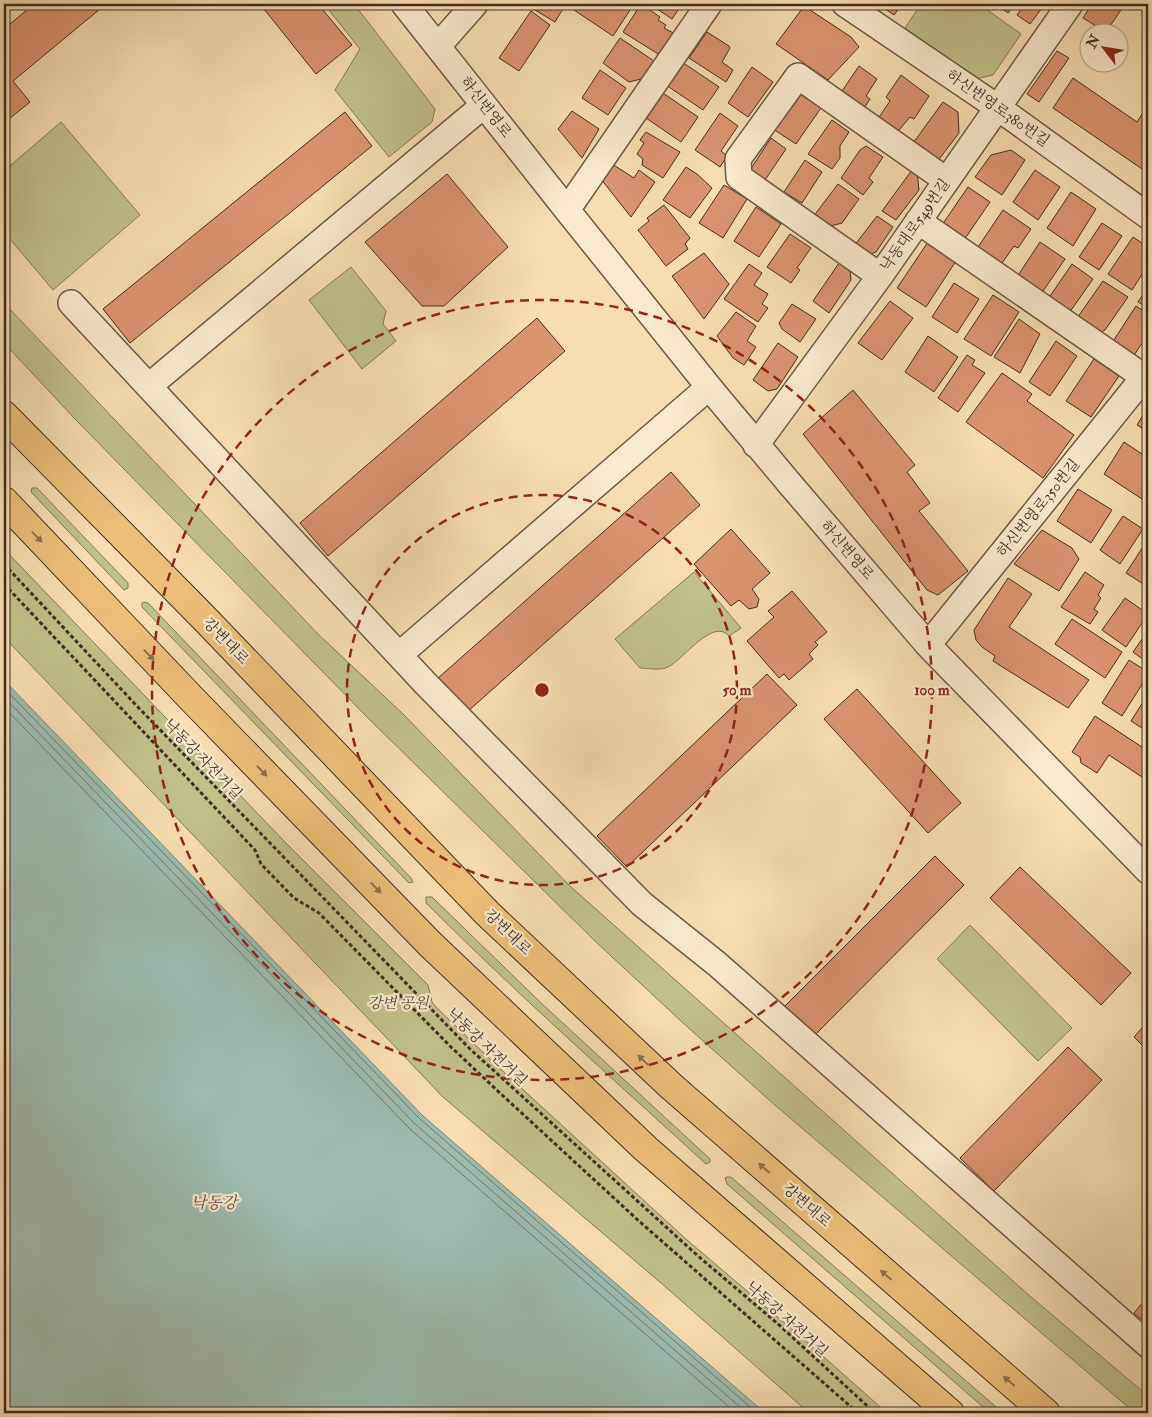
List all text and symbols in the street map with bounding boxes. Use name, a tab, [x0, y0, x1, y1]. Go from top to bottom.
north arrow	[1080, 22, 1130, 72]
text: N	[1082, 31, 1104, 52]
street label: 하신번영로380번길	[942, 66, 1053, 151]
street label: 하신번영로	[456, 73, 516, 142]
street label: 낙동대로549번길	[876, 175, 954, 275]
street label: 하신번영로350번길	[993, 455, 1084, 561]
street label: 하신번영로	[816, 517, 878, 584]
one-way arrow	[31, 530, 43, 542]
street label: 강변대로	[199, 614, 253, 669]
one-way arrow	[143, 648, 155, 660]
centre of rings	[533, 681, 551, 699]
text: 50 m	[723, 681, 752, 700]
text: 100 m	[914, 681, 950, 700]
street label: 낙동강 자전거길	[159, 715, 246, 804]
one-way arrow	[256, 765, 268, 777]
one-way arrow	[370, 881, 382, 893]
street label: 강변대로	[480, 905, 535, 960]
park label: 강변 공원	[367, 994, 430, 1013]
street label: 낙동강 자전거길	[442, 1004, 531, 1091]
one-way arrow	[637, 1054, 649, 1066]
one-way arrow	[759, 1162, 771, 1174]
street label: 강변대로	[779, 1179, 835, 1232]
water label: 낙동강	[191, 1193, 240, 1213]
one-way arrow	[881, 1269, 893, 1281]
street label: 낙동강 자전거길	[741, 1277, 832, 1361]
one-way arrow	[1003, 1376, 1016, 1387]

